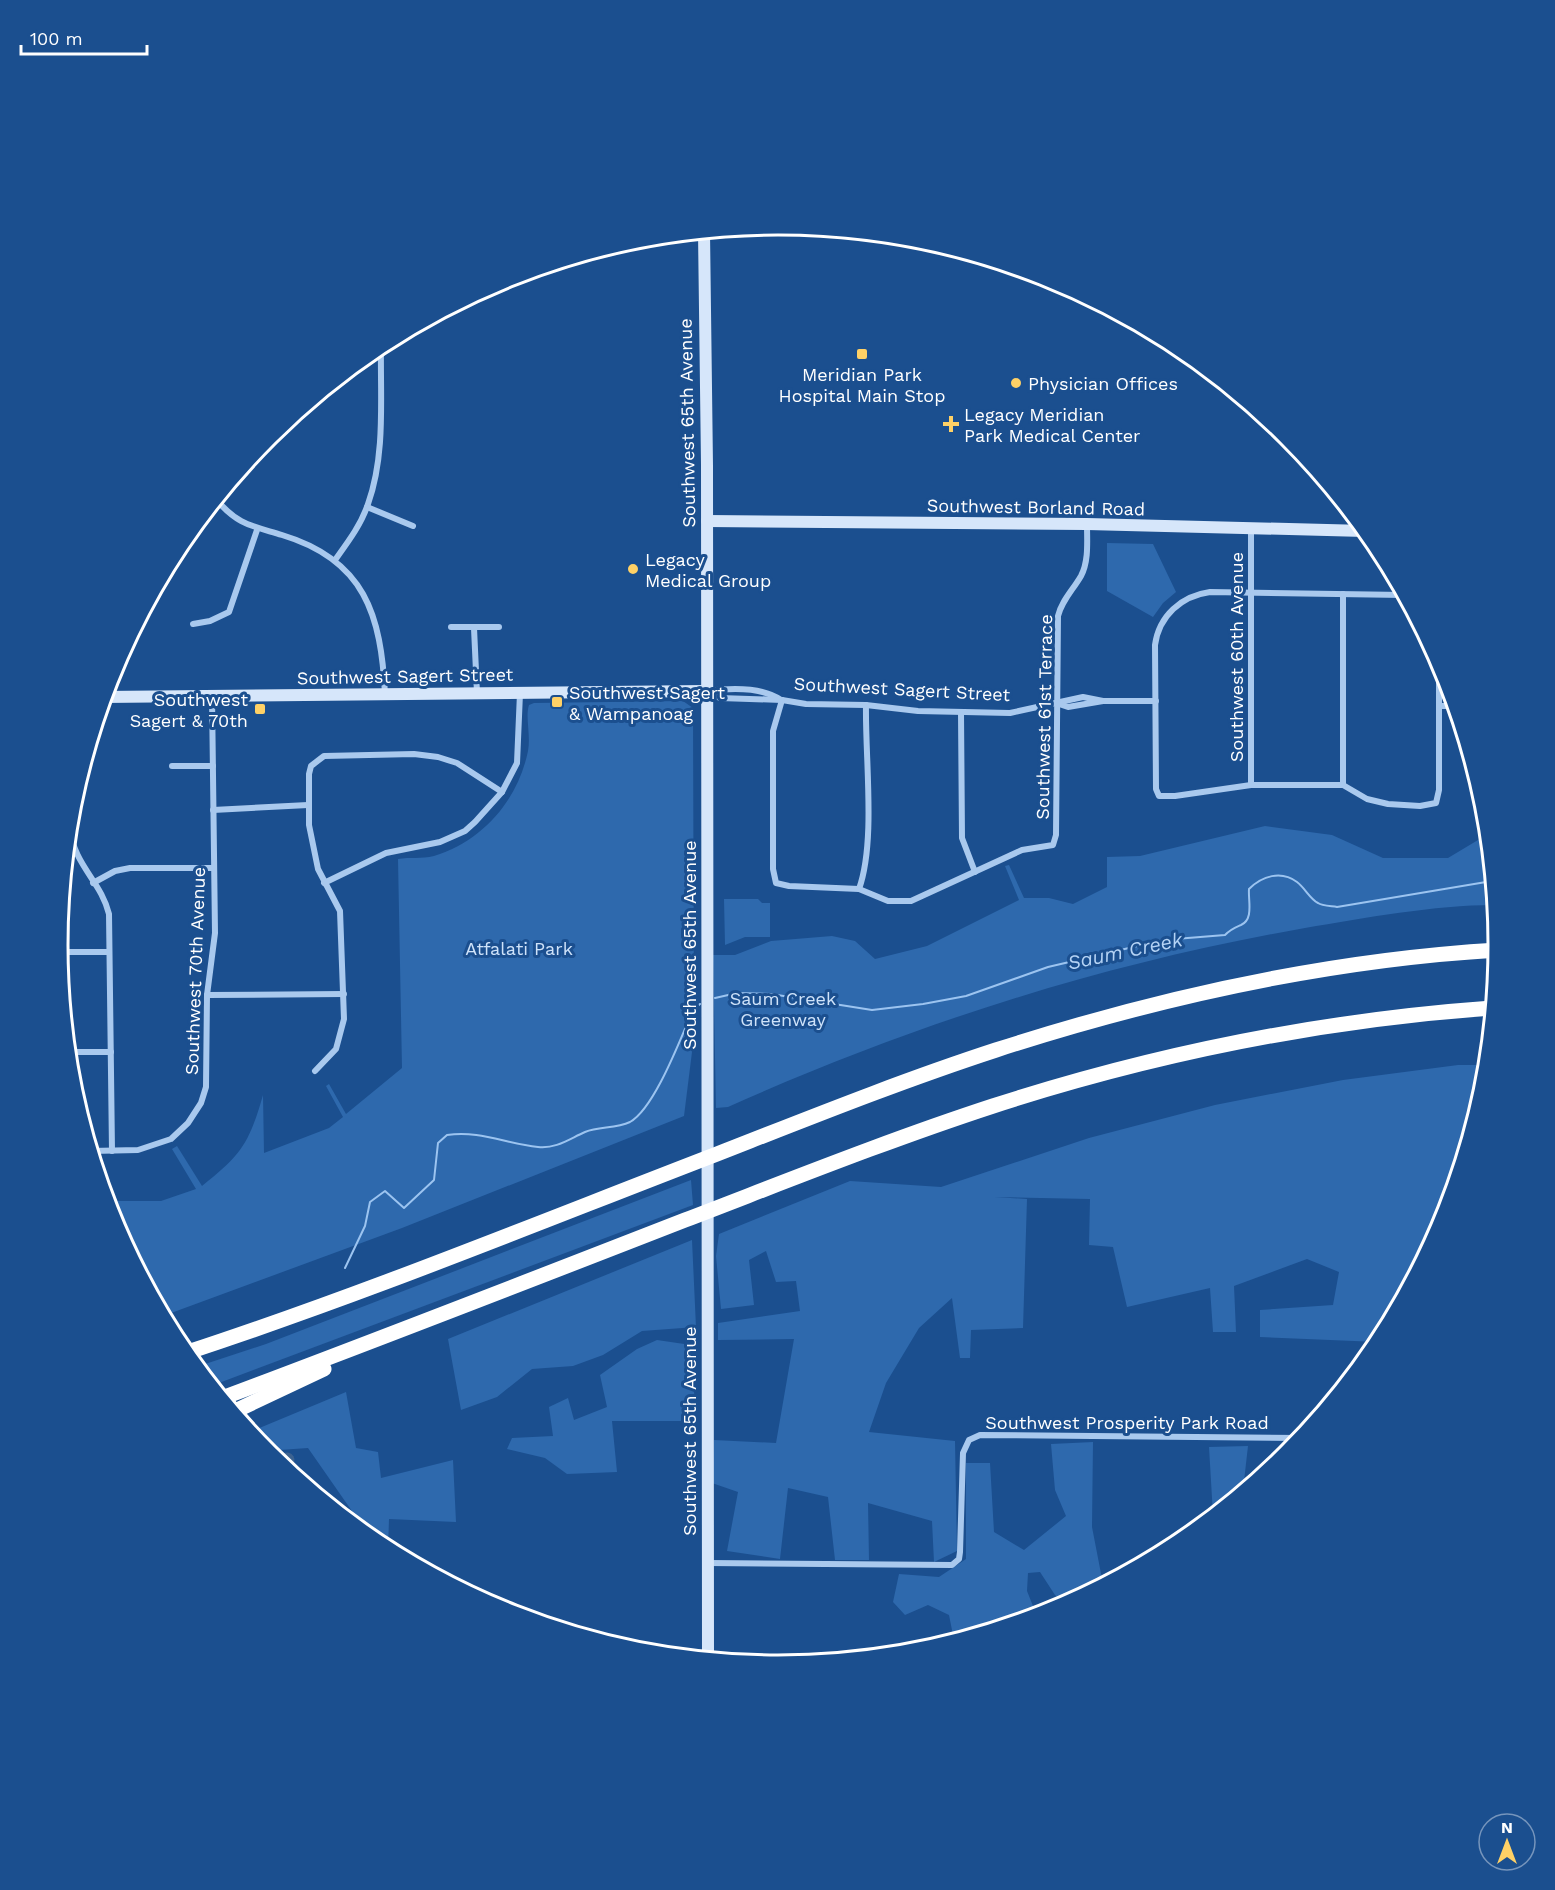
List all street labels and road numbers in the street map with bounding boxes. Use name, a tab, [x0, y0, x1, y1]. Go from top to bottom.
street label: Southwest 65th Avenue	[675, 318, 699, 528]
street label: Southwest Borland Road	[927, 495, 1145, 519]
street label: Southwest 60th Avenue	[1226, 552, 1247, 762]
street label: Southwest 61st Terrace	[1032, 614, 1056, 820]
street label: Southwest Sagert Street	[297, 664, 514, 688]
street label: Southwest Sagert Street	[793, 673, 1011, 705]
street label: Southwest 65th Avenue	[679, 840, 700, 1050]
street label: Southwest 70th Avenue	[181, 867, 209, 1075]
street label: Southwest 65th Avenue	[679, 1326, 700, 1536]
street label: Southwest Prosperity Park Road	[985, 1412, 1269, 1433]

